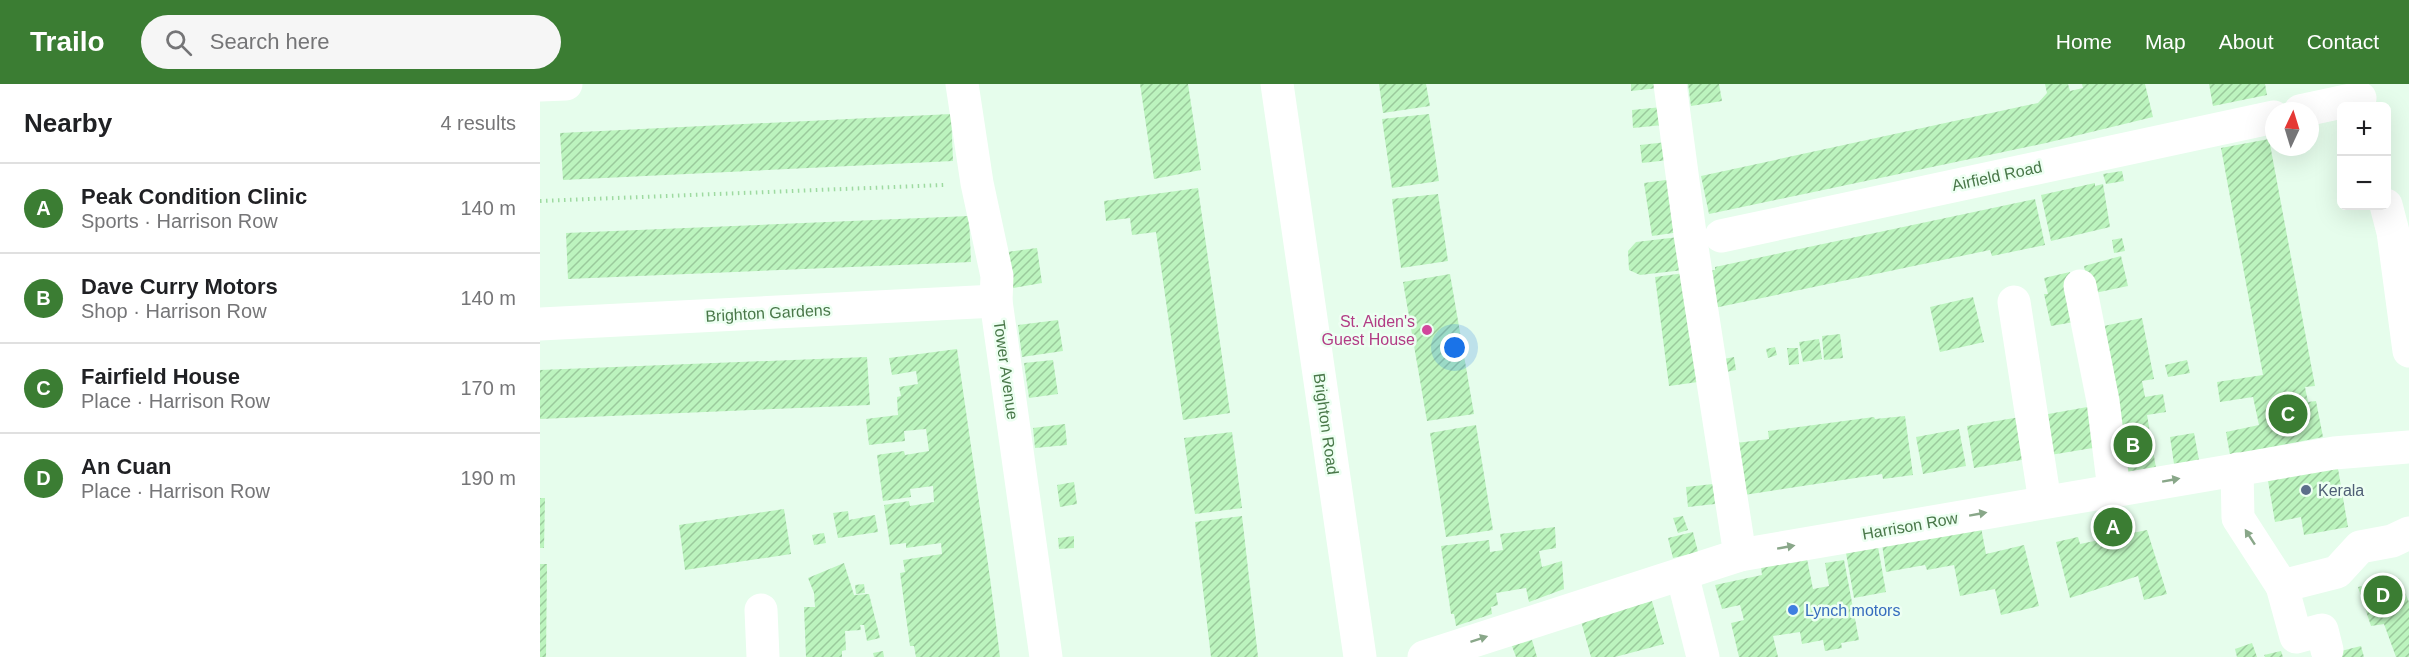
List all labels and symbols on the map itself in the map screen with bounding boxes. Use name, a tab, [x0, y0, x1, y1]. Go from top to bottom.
north arrow	[2265, 102, 2319, 156]
street label: Airfield Road	[1950, 158, 2044, 194]
street label: Brighton Gardens	[705, 301, 831, 325]
place label: St. Aiden's Guest House	[1322, 313, 1415, 348]
street label: Tower Avenue	[991, 319, 1021, 421]
marker: St. Aiden's Guest House	[1420, 323, 1434, 337]
your location	[1440, 333, 1469, 362]
street label: Brighton Road	[1310, 372, 1342, 476]
pin: C	[2268, 392, 2308, 436]
pin: B	[2114, 422, 2152, 468]
one-way arrow	[2161, 476, 2180, 485]
place label: Kerala	[2318, 482, 2364, 499]
marker: Kerala	[2299, 483, 2313, 497]
pin: A	[2094, 504, 2132, 550]
street label: Harrison Row	[1861, 509, 1960, 543]
one-way arrow	[1969, 509, 1988, 518]
one-way arrow	[2245, 529, 2256, 545]
one-way arrow	[1777, 542, 1796, 551]
pin: D	[2364, 572, 2402, 618]
place label: Lynch motors	[1805, 602, 1900, 619]
marker: Lynch motors	[1786, 603, 1800, 617]
one-way arrow	[1470, 634, 1488, 643]

